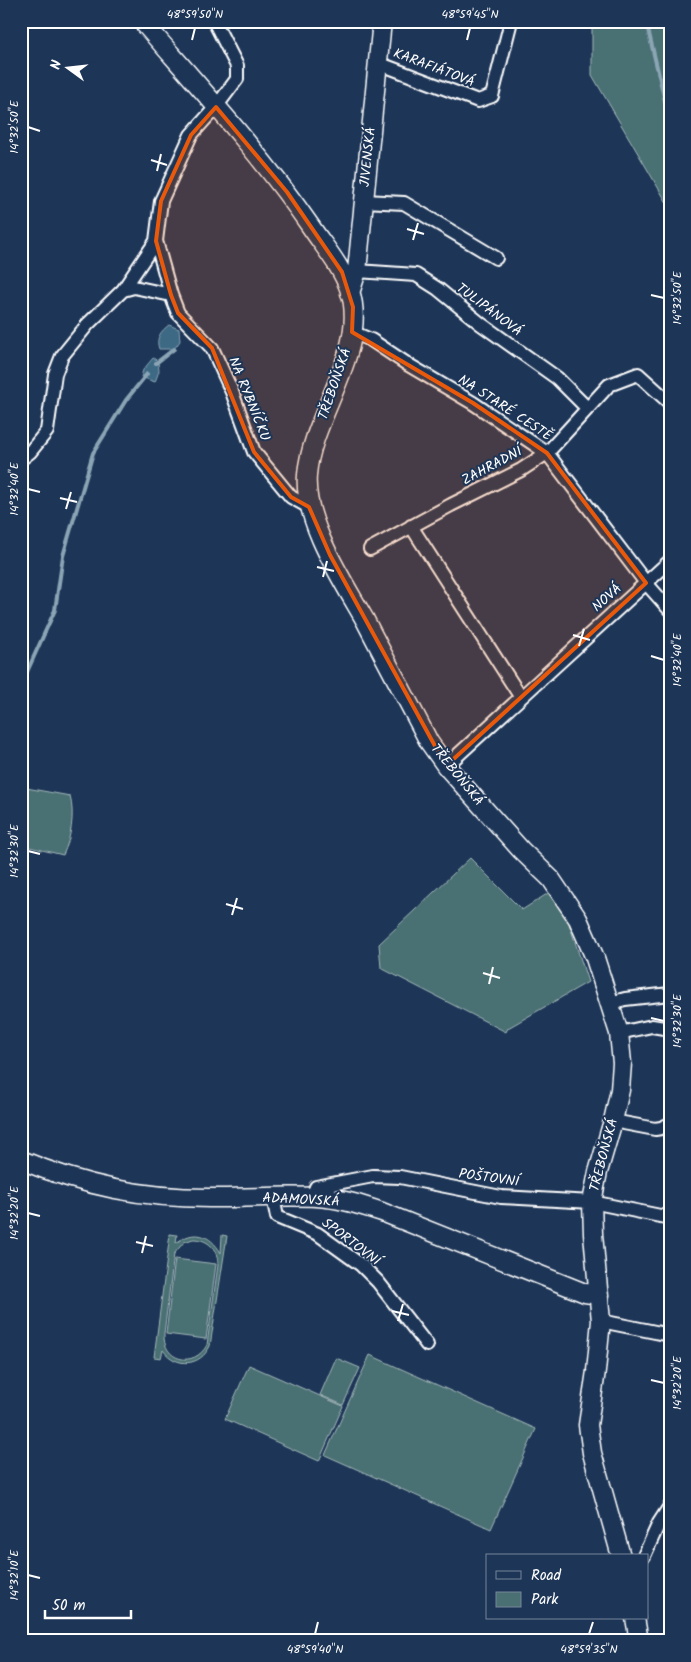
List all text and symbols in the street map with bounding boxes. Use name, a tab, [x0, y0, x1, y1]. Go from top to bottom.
text: 48°59'50"N	[167, 5, 223, 24]
text: 48°59'45"N	[441, 5, 499, 24]
north arrow	[42, 42, 92, 92]
street label: KARAFIÁTOVÁ	[390, 42, 478, 94]
text: N	[45, 58, 68, 72]
text: 14°32'50"E	[5, 99, 24, 154]
street label: JIVENSKÁ	[354, 126, 382, 188]
text: 14°32'50"E	[668, 270, 687, 325]
street label: TULIPÁNOVÁ	[451, 278, 527, 342]
street label: TŘEBOŇSKÁ	[312, 345, 358, 423]
street label: NA RYBNÍČKU	[222, 354, 276, 444]
street label: NA STARÉ CESTĚ	[453, 369, 557, 447]
street label: ZAHRADNÍ	[458, 440, 529, 491]
text: 14°32'40"E	[5, 461, 24, 516]
street label: NOVÁ	[587, 578, 627, 618]
text: 14°32'40"E	[668, 632, 687, 687]
street label: TŘEBOŇSKÁ	[425, 739, 489, 811]
text: 14°32'30"E	[5, 823, 24, 878]
text: 14°32'30"E	[668, 993, 687, 1048]
street label: TŘEBOŇSKÁ	[584, 1116, 624, 1194]
street label: POŠTOVNÍ	[457, 1163, 523, 1193]
text: 14°32'20"E	[5, 1185, 24, 1240]
street label: ADAMOVSKÁ	[262, 1187, 340, 1213]
street label: SPORTOVNÍ	[317, 1212, 387, 1273]
text: 14°32'20"E	[668, 1355, 687, 1410]
text: 14°32'10"E	[5, 1549, 24, 1600]
legend	[486, 1554, 648, 1620]
text: Road	[531, 1564, 562, 1588]
scale bar	[45, 1587, 131, 1619]
text: Park	[531, 1588, 559, 1612]
text: 50 m	[52, 1594, 86, 1618]
text: 48°59'40"N	[287, 1640, 343, 1659]
text: 48°59'35"N	[560, 1640, 618, 1659]

